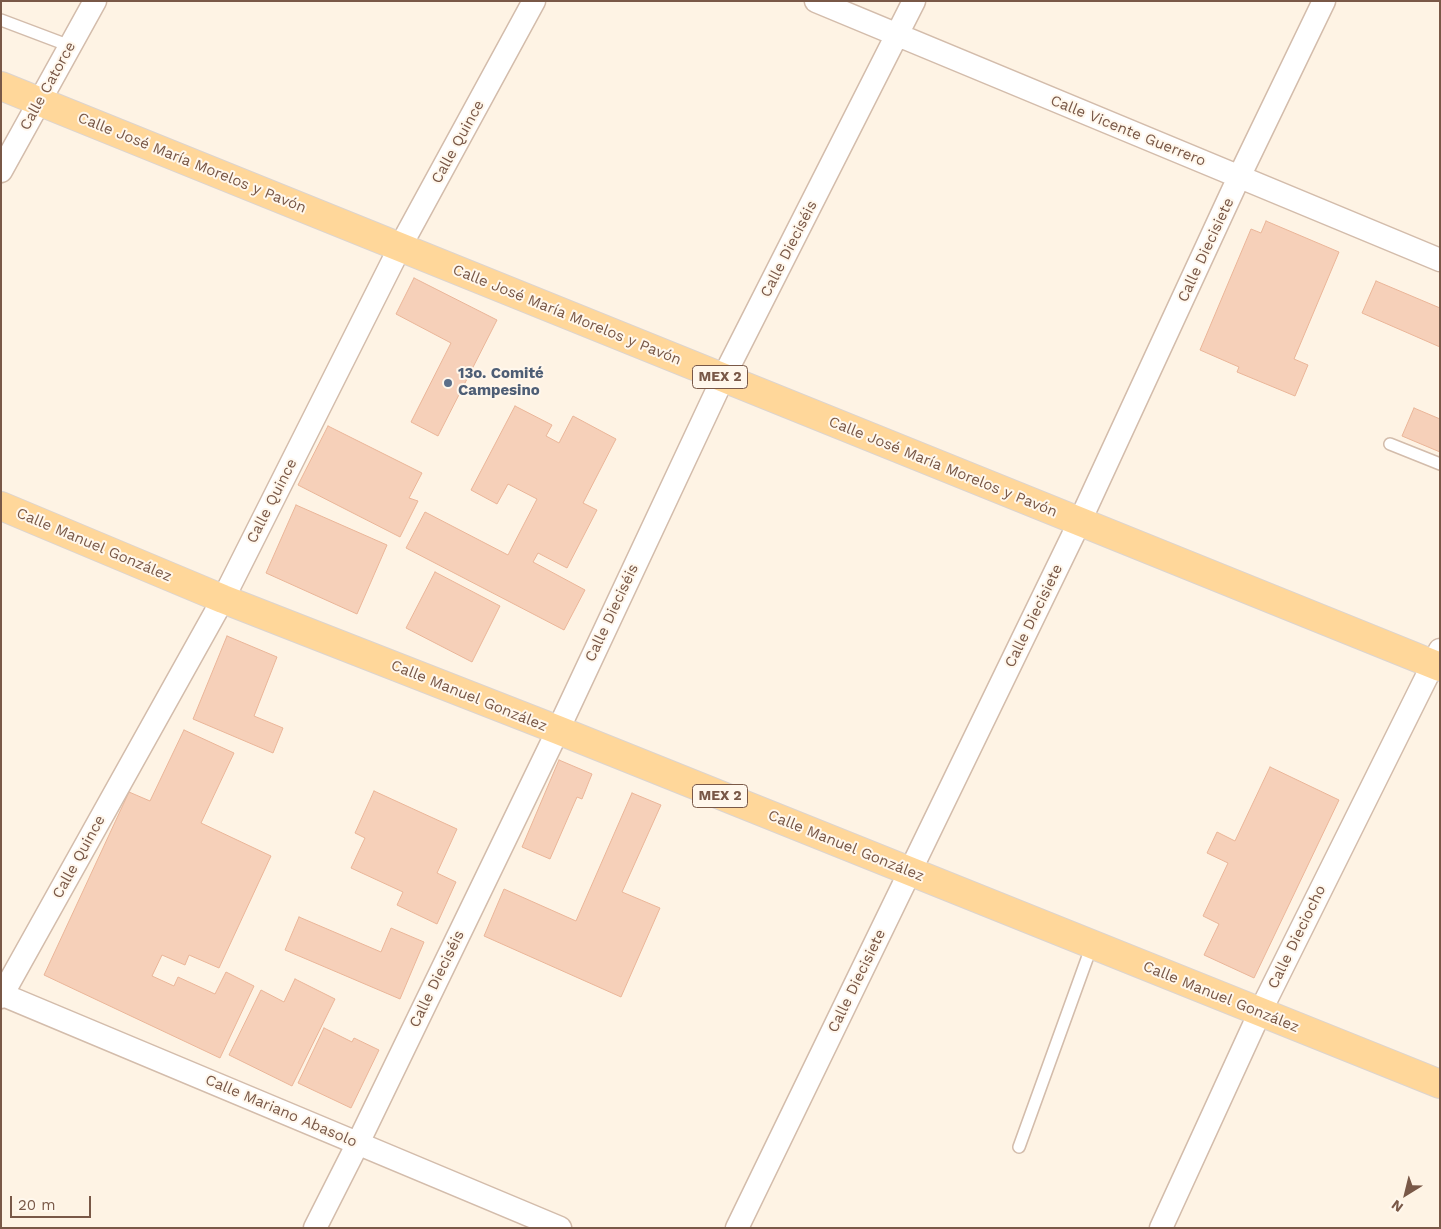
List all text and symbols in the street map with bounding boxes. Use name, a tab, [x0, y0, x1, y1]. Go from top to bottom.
street label: Calle Catorce	[16, 39, 80, 133]
street label: Calle Vicente Guerrero	[1048, 92, 1208, 170]
street label: Calle Quince	[428, 97, 488, 187]
street label: Calle José María Morelos y Pavón	[75, 109, 309, 217]
street label: Calle Diecisiete	[1174, 195, 1238, 305]
street label: Calle Dieciséis	[757, 198, 821, 300]
street label: Calle José María Morelos y Pavón	[450, 261, 684, 369]
place label: 13o. Comité Campesino	[458, 365, 544, 400]
road number: MEX 2	[692, 366, 748, 388]
marker: 13o. Comité Campesino	[442, 377, 454, 389]
street label: Calle José María Morelos y Pavón	[826, 413, 1060, 521]
street label: Calle Quince	[243, 456, 301, 546]
street label: Calle Manuel González	[14, 504, 174, 586]
street label: Calle Dieciséis	[581, 561, 643, 665]
street label: Calle Diecisiete	[1001, 561, 1067, 671]
street label: Calle Manuel González	[388, 656, 550, 736]
road number: MEX 2	[692, 784, 748, 808]
street label: Calle Manuel González	[765, 806, 927, 886]
street label: Calle Quince	[49, 812, 109, 902]
street label: Calle Dieciocho	[1264, 882, 1330, 992]
street label: Calle Diecisiete	[824, 926, 890, 1036]
street label: Calle Dieciséis	[406, 927, 468, 1031]
street label: Calle Manuel González	[1140, 957, 1302, 1037]
street label: Calle Mariano Abasolo	[202, 1071, 360, 1151]
north arrow	[1381, 1169, 1431, 1219]
scale bar	[12, 1186, 94, 1218]
text: 20 m	[18, 1196, 56, 1214]
text: N	[1388, 1197, 1406, 1216]

